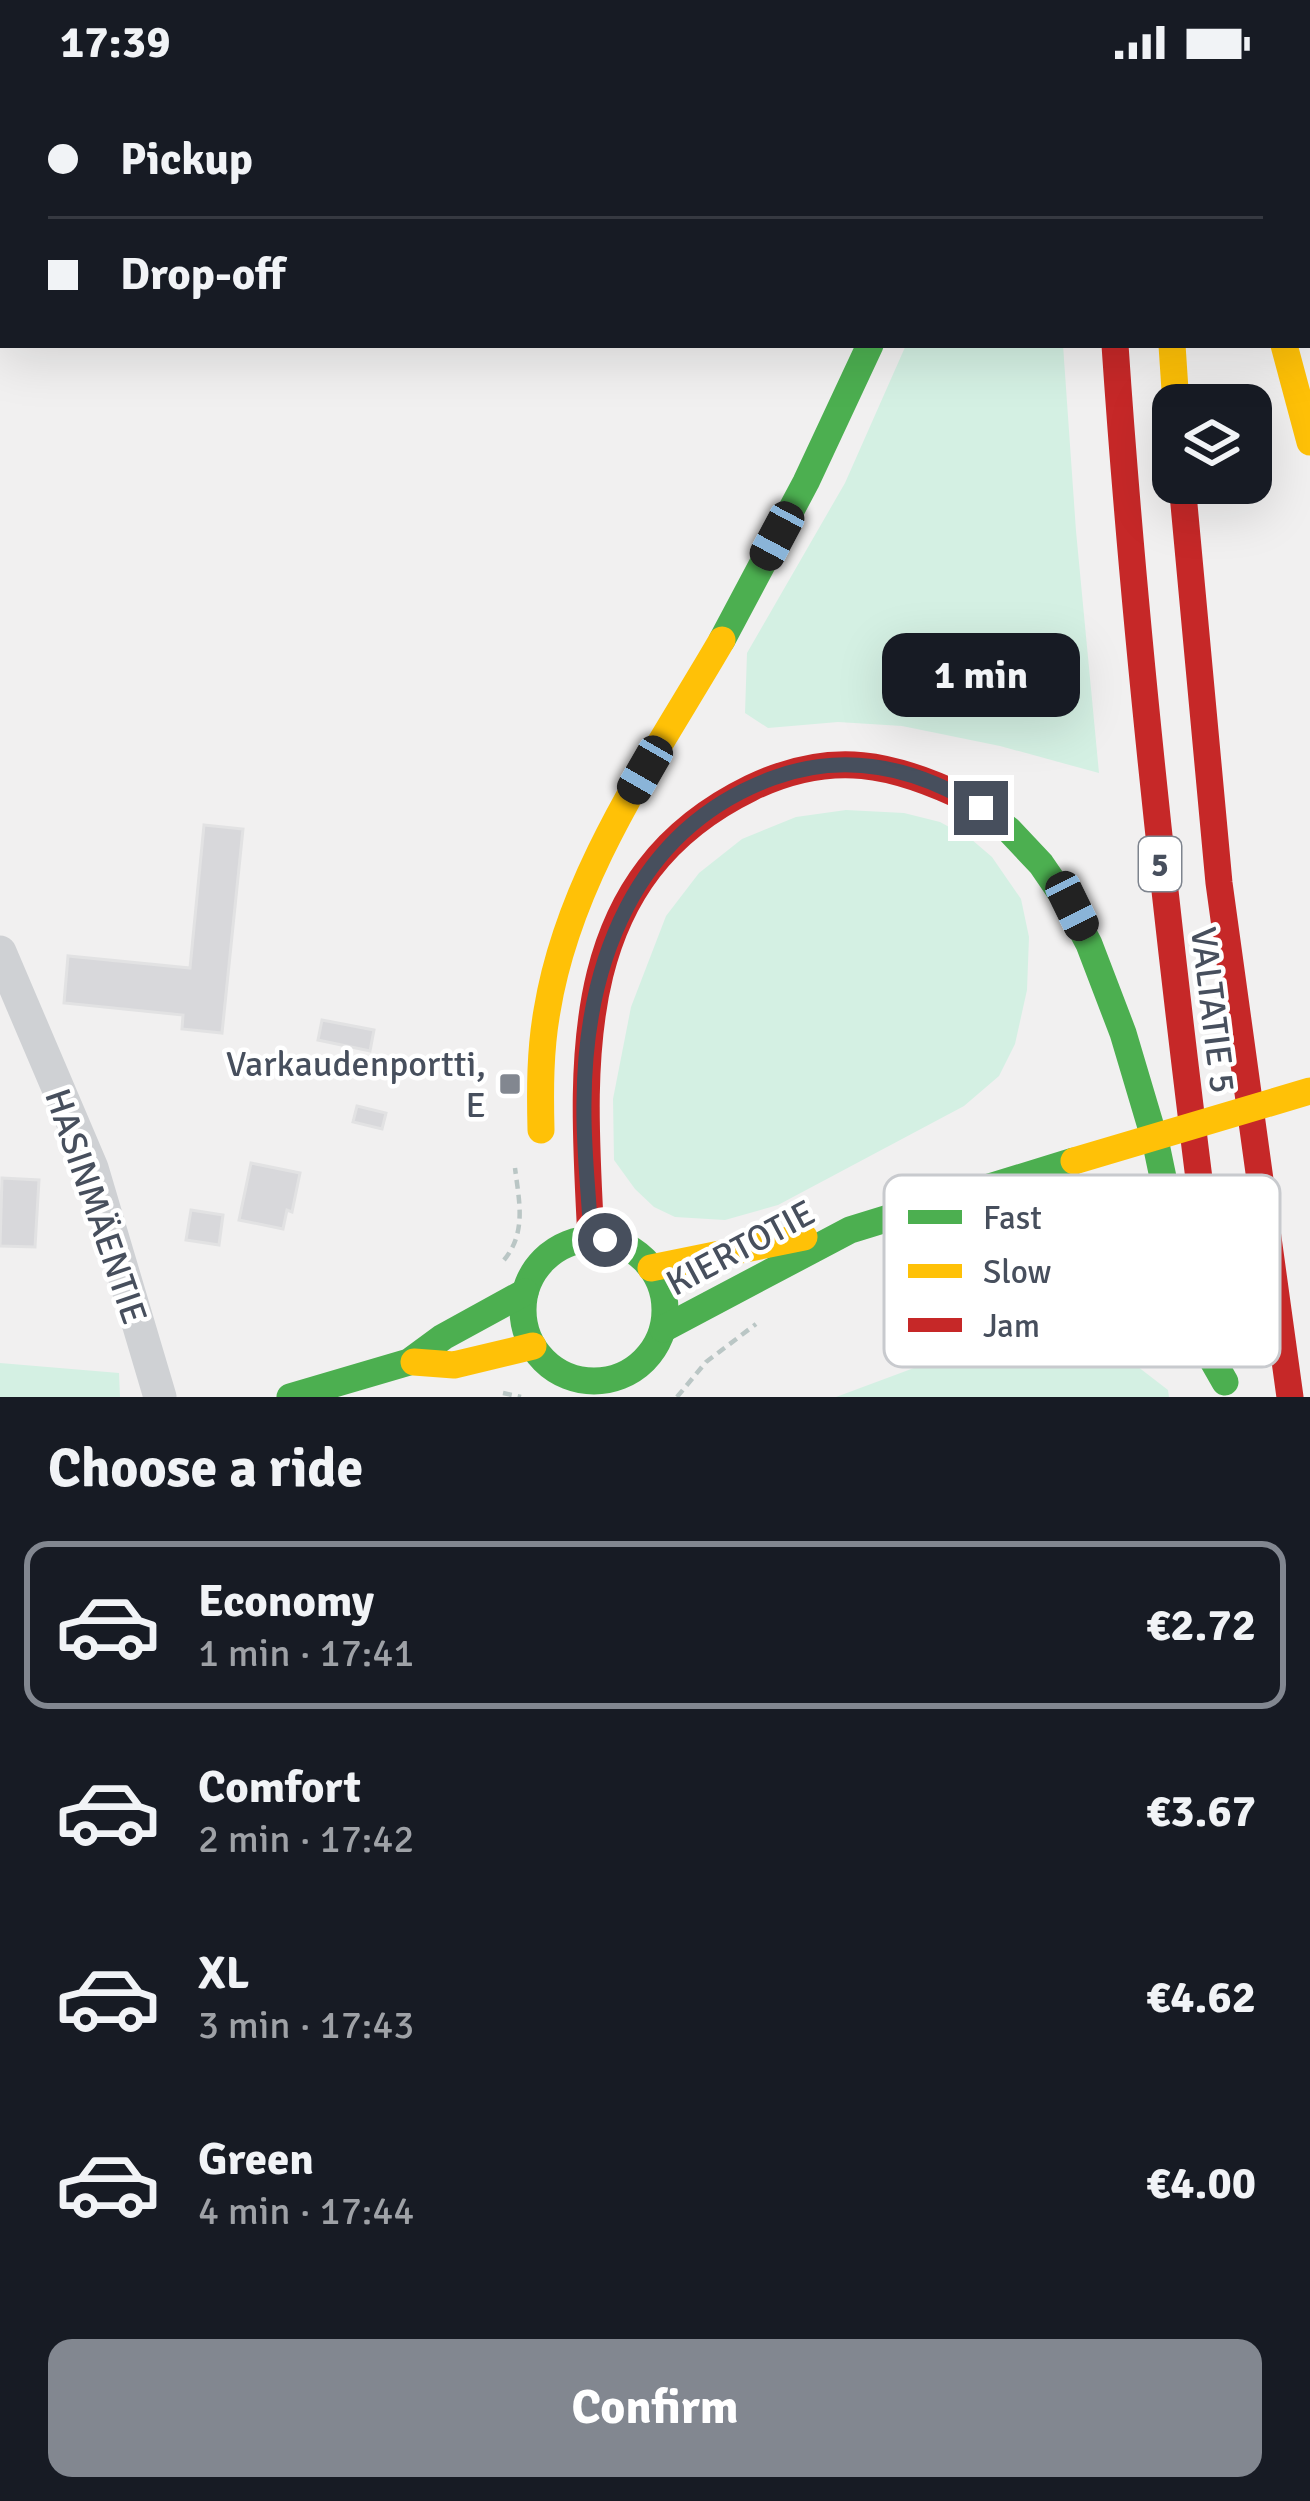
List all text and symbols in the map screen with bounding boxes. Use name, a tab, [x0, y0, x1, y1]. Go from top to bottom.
text: 17:39	[60, 15, 170, 70]
text: Pickup	[120, 132, 253, 187]
text: Drop-off	[120, 247, 285, 302]
map controls	[1152, 384, 1272, 504]
button: layers	[1152, 384, 1272, 504]
car	[744, 496, 810, 576]
callout: 1 min	[882, 634, 1080, 718]
text: 1 min	[934, 651, 1028, 699]
car	[611, 730, 679, 810]
route end	[954, 781, 1008, 835]
road number: 5	[1139, 837, 1181, 891]
car	[1040, 866, 1104, 946]
street label: VALTATIE 5	[1180, 925, 1245, 1096]
place label: Varkaudenportti, E	[226, 1042, 486, 1128]
marker: Varkaudenportti, E	[497, 1071, 523, 1097]
street label: HASINMÄENTIE	[34, 1083, 157, 1330]
legend	[884, 1175, 1280, 1367]
street label: KIERTOTIE	[659, 1191, 823, 1306]
text: Fast	[983, 1198, 1042, 1239]
route start	[578, 1213, 632, 1267]
text: Slow	[983, 1252, 1052, 1293]
text: Jam	[983, 1306, 1040, 1347]
text: Choose a ride	[48, 1435, 363, 1502]
icon: car	[54, 1571, 162, 1679]
text: Economy	[198, 1574, 374, 1629]
text: €2.72	[1146, 1598, 1256, 1653]
text: 1 min · 17:41	[198, 1629, 414, 1677]
icon: car	[54, 1757, 162, 1865]
text: Comfort	[198, 1760, 361, 1815]
text: €3.67	[1146, 1784, 1256, 1839]
text: 2 min · 17:42	[198, 1815, 414, 1863]
icon: car	[54, 1943, 162, 2051]
text: XL	[198, 1946, 249, 2001]
text: €4.62	[1146, 1970, 1256, 2025]
text: 3 min · 17:43	[198, 2001, 414, 2049]
icon: car	[54, 2129, 162, 2237]
text: Green	[198, 2132, 314, 2187]
text: €4.00	[1146, 2156, 1256, 2211]
text: 4 min · 17:44	[198, 2187, 414, 2235]
button: Confirm	[48, 2339, 1262, 2477]

